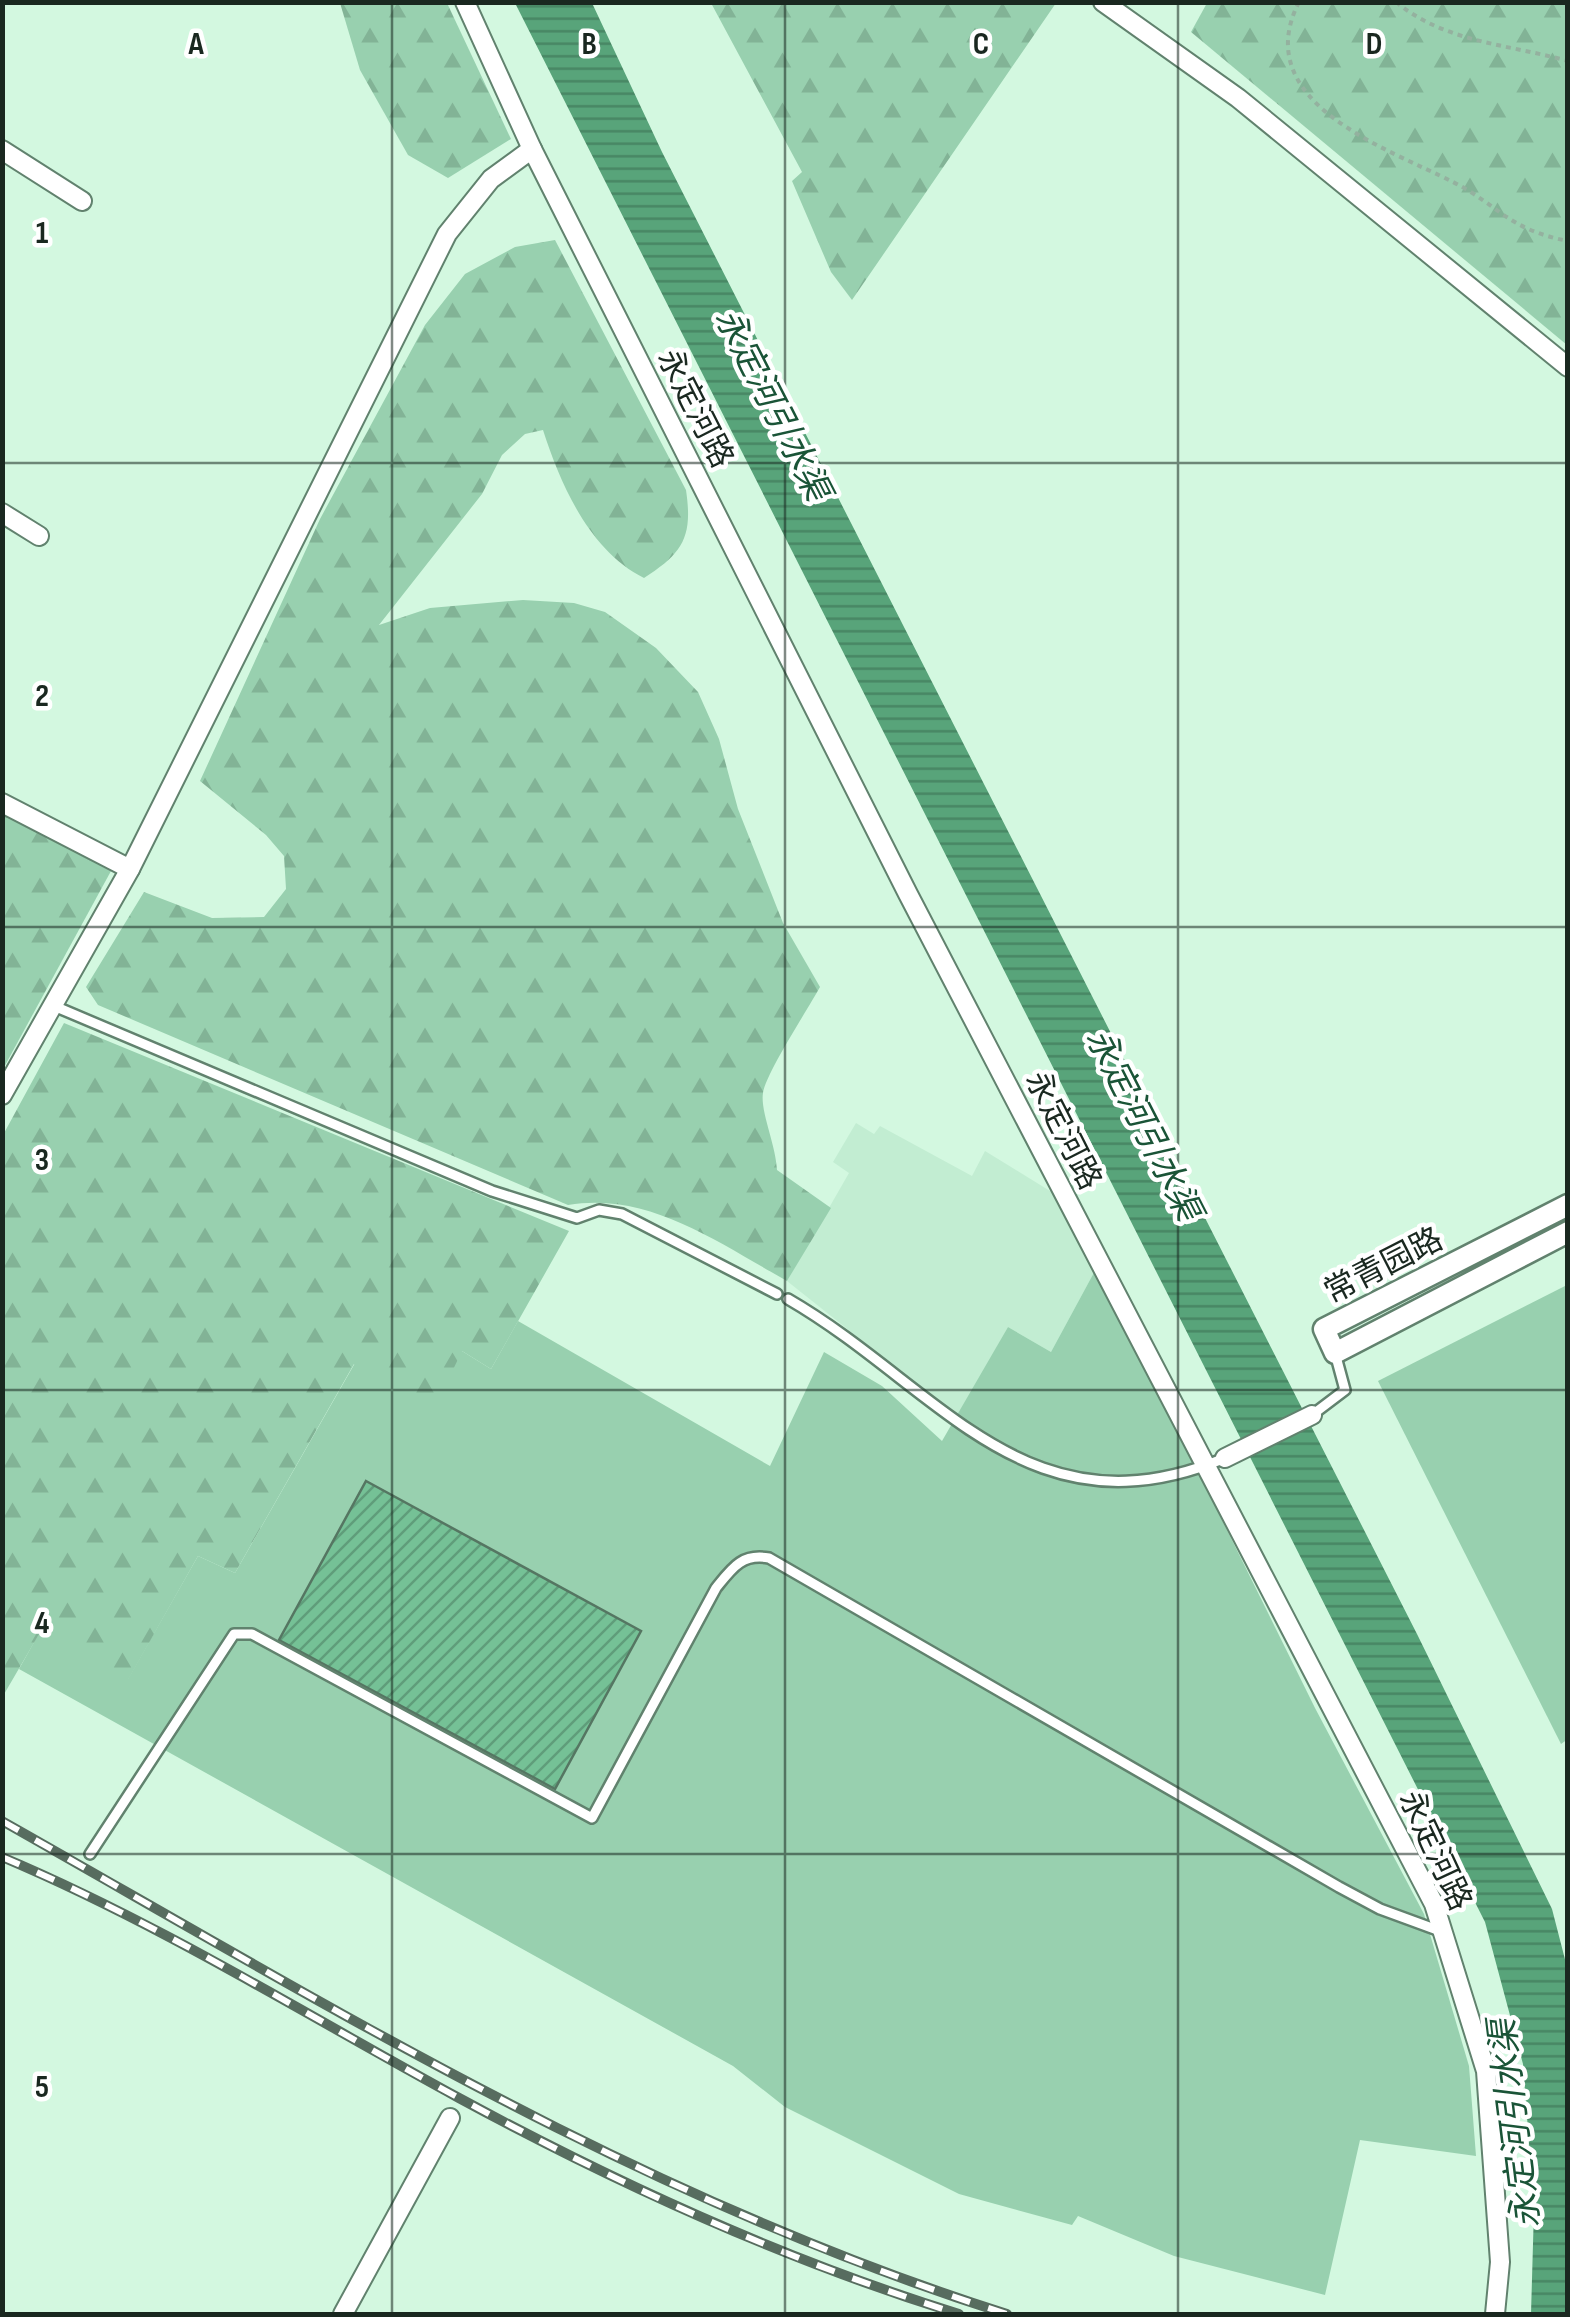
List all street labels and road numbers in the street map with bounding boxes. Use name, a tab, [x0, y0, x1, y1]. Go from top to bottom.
street label: 永定河路	[648, 343, 741, 475]
street label: 永定河路	[1016, 1065, 1109, 1197]
street label: 常青园路	[1318, 1220, 1450, 1313]
street label: 永定河路	[1390, 1784, 1479, 1917]

